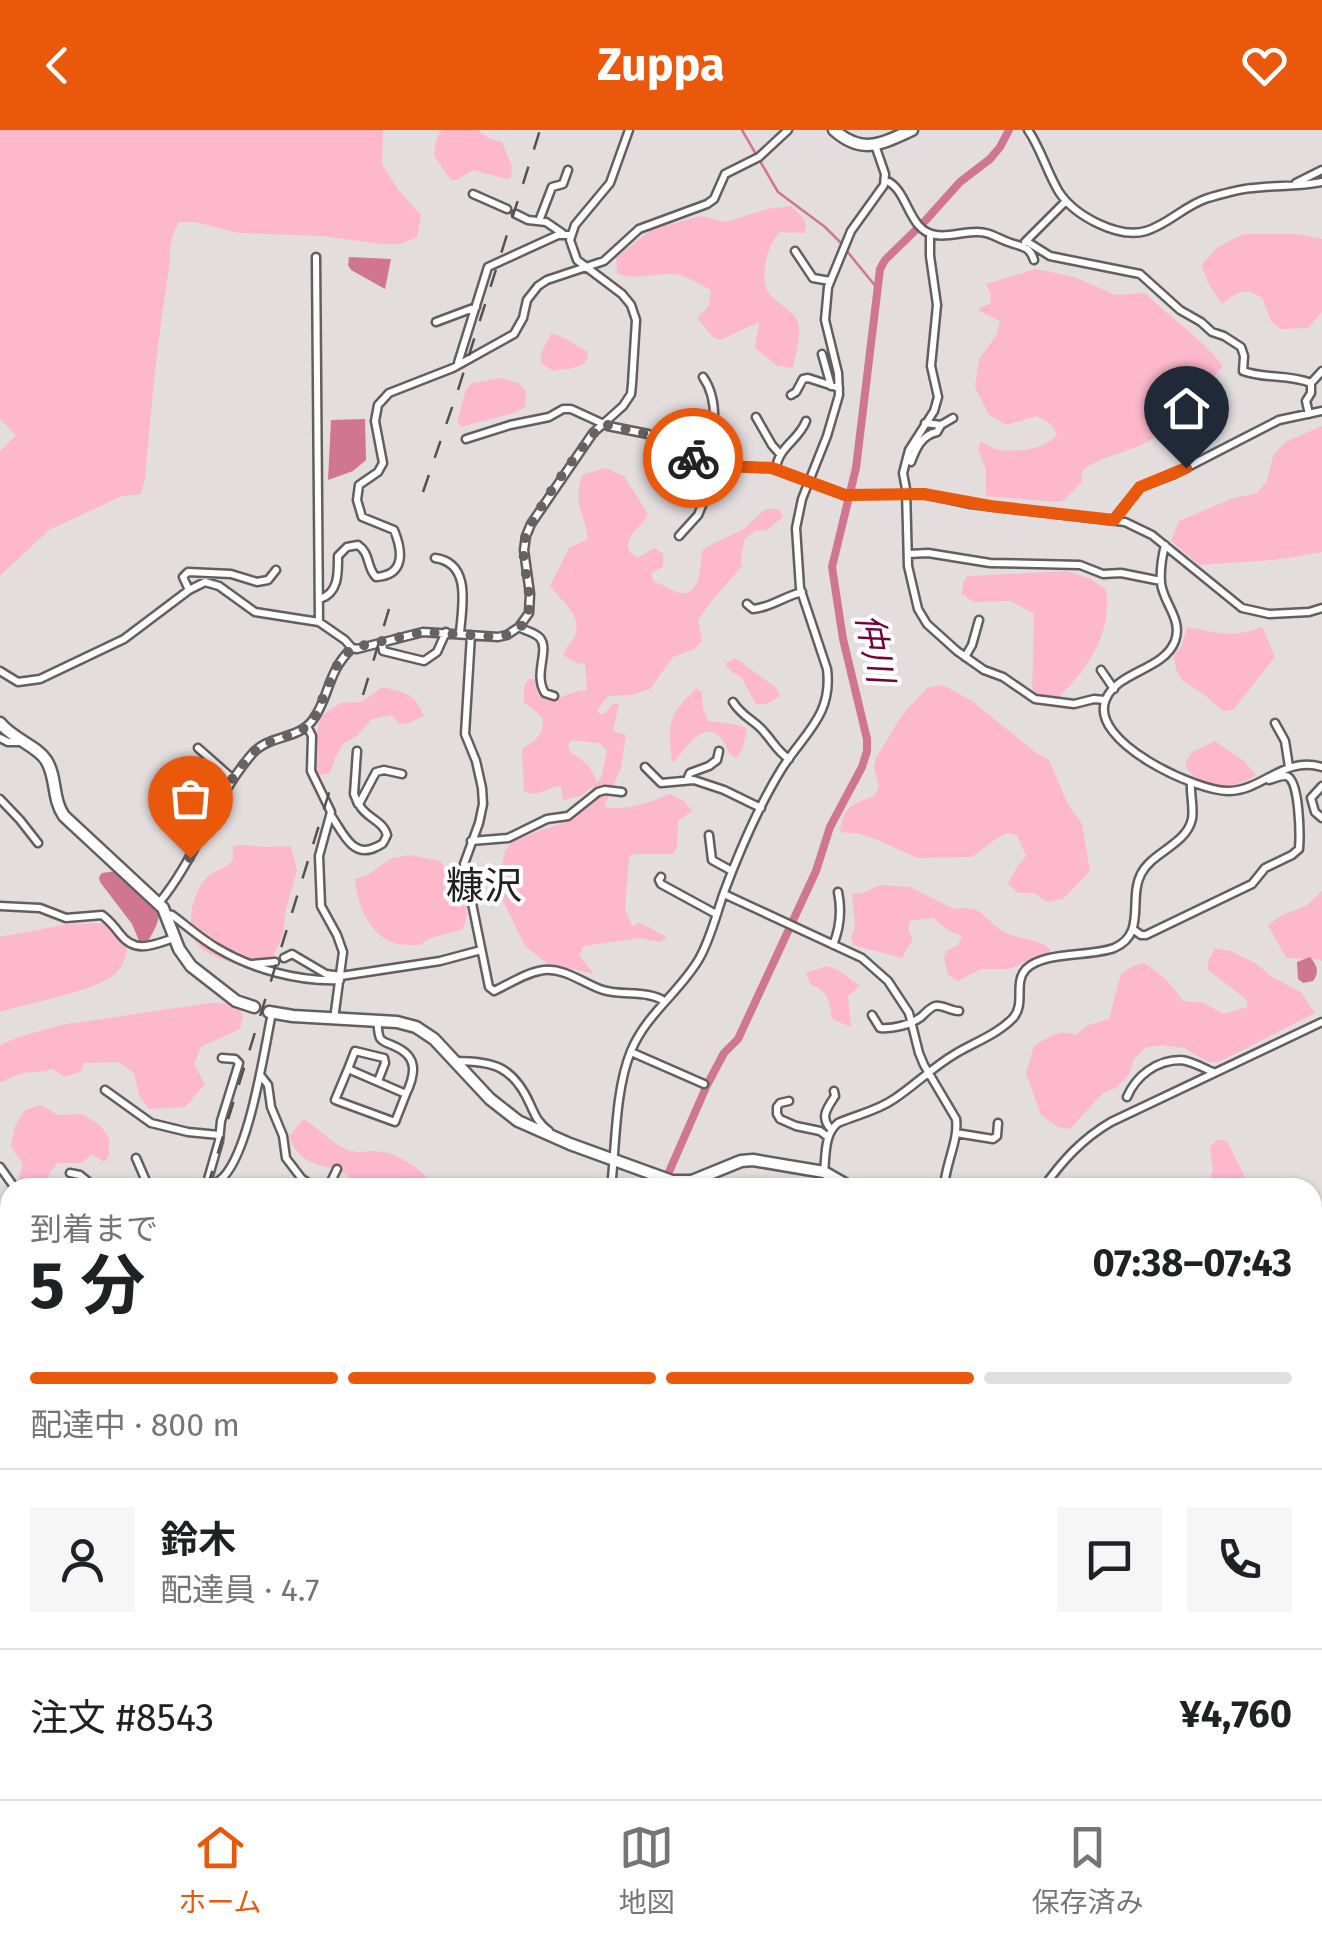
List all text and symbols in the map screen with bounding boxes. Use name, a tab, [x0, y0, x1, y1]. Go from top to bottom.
icon: back	[30, 38, 85, 93]
text: Zuppa	[597, 38, 725, 92]
icon: heart	[1237, 38, 1292, 93]
pin	[1144, 366, 1229, 469]
icon: home	[1159, 381, 1214, 436]
courier	[643, 408, 743, 508]
icon: bike	[666, 431, 721, 486]
water label: 仲川	[848, 610, 903, 690]
pin	[148, 756, 233, 859]
icon: bag	[163, 771, 218, 826]
district label: 糠沢	[446, 863, 522, 909]
text: 到着まで	[30, 1210, 158, 1248]
text: 07:38–07:43	[1093, 1240, 1292, 1286]
text: 5 分	[30, 1247, 145, 1325]
text: 配達中 · 800 m	[30, 1406, 240, 1444]
button: person	[30, 1507, 135, 1612]
button: chat	[1057, 1507, 1162, 1612]
button: phone	[1187, 1507, 1292, 1612]
text: 鈴木	[160, 1517, 236, 1563]
text: 配達員 · 4.7	[160, 1571, 320, 1609]
text: ¥4,760	[1180, 1691, 1292, 1737]
text: 注文 #8543	[30, 1695, 214, 1741]
tab: ホーム	[178, 1820, 262, 1920]
tab: 地図	[619, 1820, 675, 1920]
tab: 保存済み	[1031, 1820, 1144, 1920]

